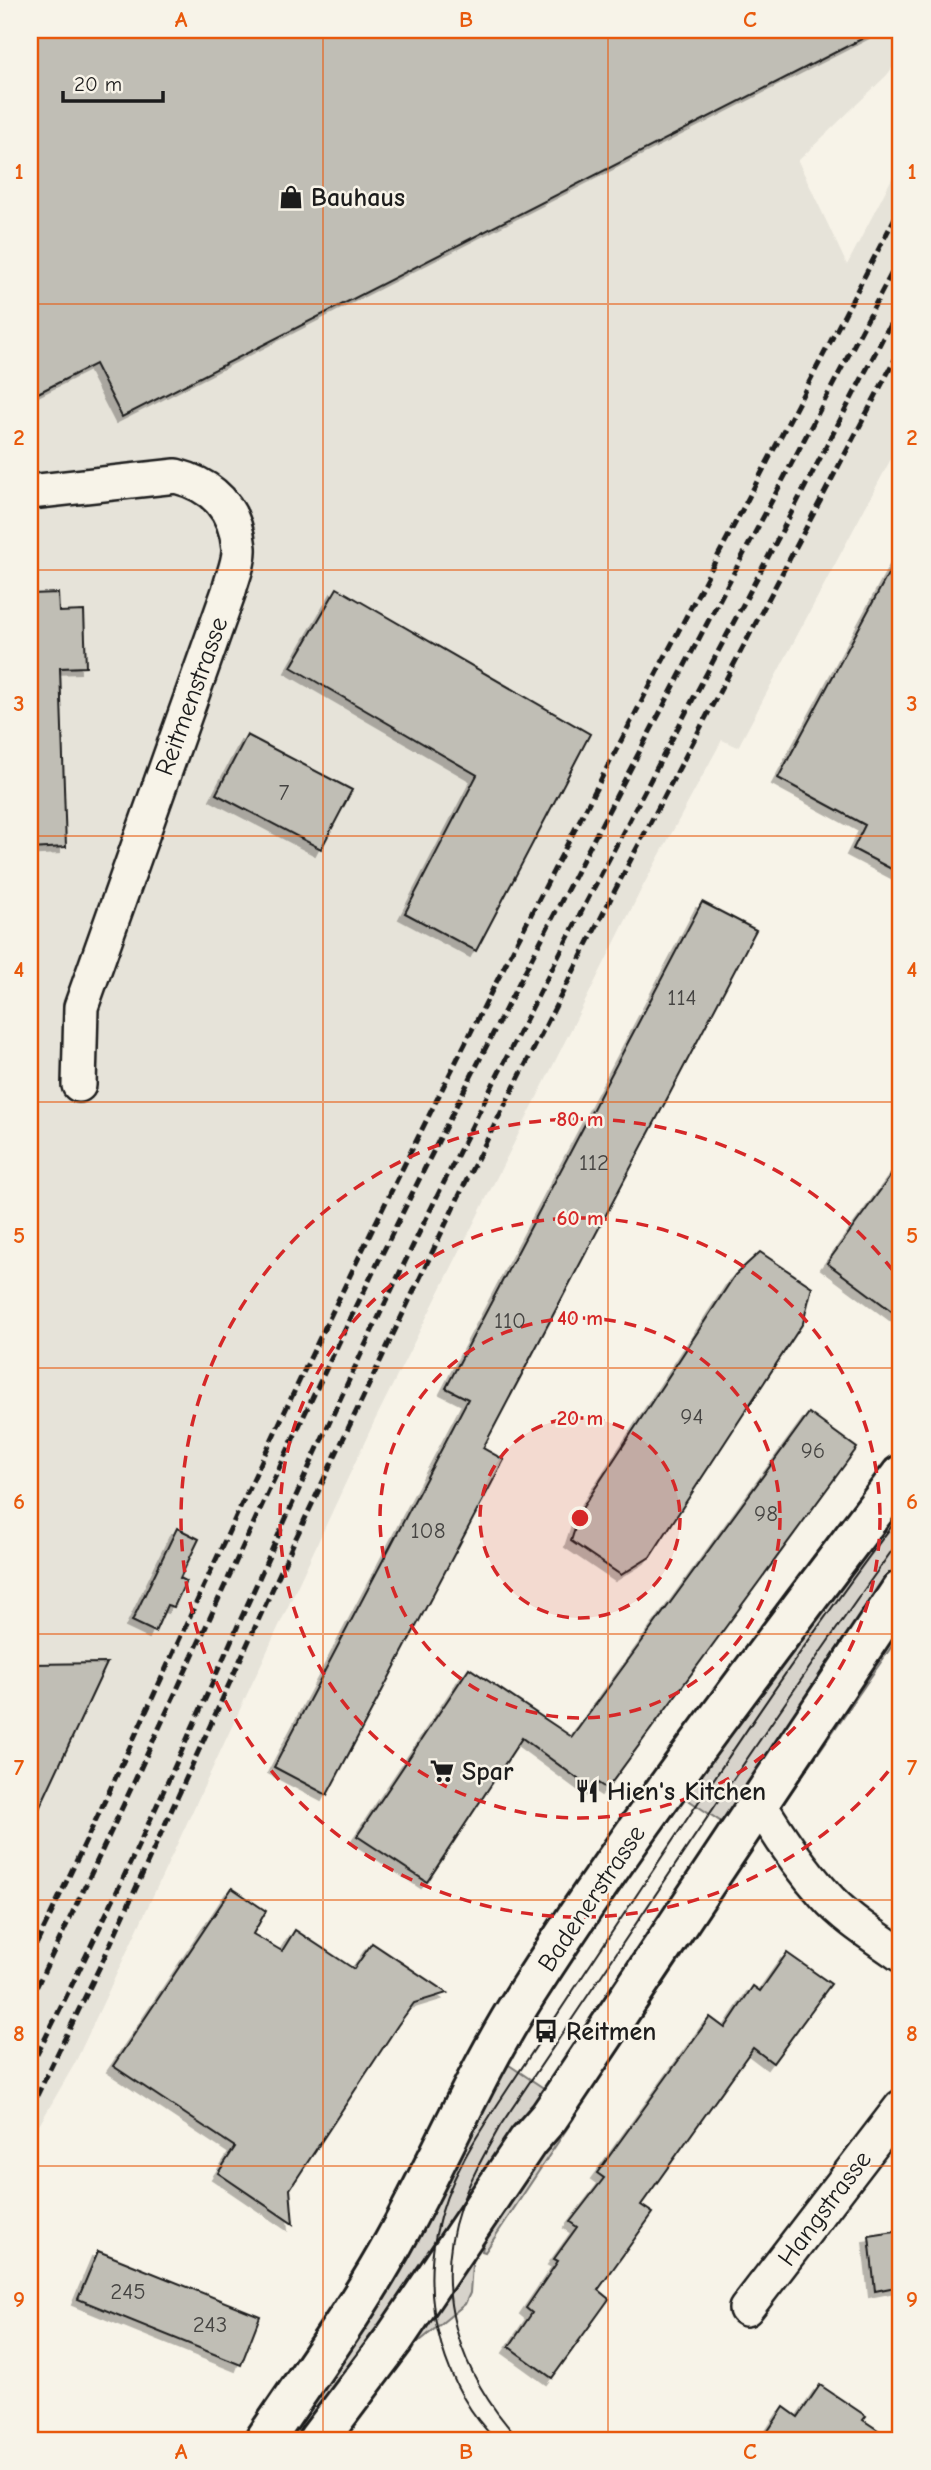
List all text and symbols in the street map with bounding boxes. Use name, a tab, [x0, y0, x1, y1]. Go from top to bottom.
text: A	[175, 6, 188, 33]
text: B	[459, 6, 473, 33]
text: C	[743, 6, 757, 33]
scale bar	[63, 60, 163, 104]
text: 20 m	[74, 72, 122, 96]
text: 1	[14, 158, 24, 185]
text: 1	[907, 158, 917, 185]
shop icon: Bauhaus	[277, 183, 305, 211]
place label: Bauhaus	[311, 183, 405, 213]
text: 2	[13, 424, 25, 451]
text: 2	[906, 424, 918, 451]
street label: Reitmenstrasse	[149, 613, 235, 780]
text: 3	[13, 690, 25, 717]
text: 3	[906, 690, 918, 717]
house number: 7	[279, 779, 290, 806]
text: 4	[14, 956, 25, 983]
text: 4	[907, 956, 918, 983]
house number: 114	[667, 984, 697, 1011]
text: 80 m	[557, 1107, 603, 1131]
house number: 112	[579, 1149, 609, 1176]
text: 60 m	[556, 1206, 604, 1230]
text: 5	[13, 1222, 25, 1249]
text: 5	[906, 1222, 918, 1249]
text: 40 m	[557, 1306, 603, 1330]
house number: 110	[494, 1307, 526, 1334]
house number: 94	[680, 1403, 704, 1430]
text: 20 m	[557, 1406, 603, 1430]
house number: 96	[801, 1437, 825, 1464]
text: 6	[13, 1488, 25, 1515]
text: 6	[906, 1488, 918, 1515]
house number: 98	[754, 1500, 778, 1527]
centre of rings	[568, 1506, 592, 1530]
house number: 108	[411, 1517, 445, 1544]
text: 7	[14, 1754, 25, 1781]
text: 7	[907, 1754, 918, 1781]
supermarket icon: Spar	[428, 1757, 456, 1785]
place label: Spar	[462, 1757, 514, 1787]
restaurant icon: Hien's Kitchen	[573, 1777, 601, 1805]
place label: Hien's Kitchen	[607, 1777, 766, 1807]
street label: Badenerstrasse	[532, 1820, 652, 1977]
bus stop icon: Reitmen	[532, 2017, 560, 2045]
place label: Reitmen	[566, 2017, 656, 2047]
text: 8	[13, 2020, 25, 2047]
text: 8	[906, 2020, 918, 2047]
street label: Hangstrasse	[772, 2145, 878, 2272]
house number: 245	[110, 2278, 146, 2305]
text: 9	[13, 2286, 25, 2313]
text: 9	[906, 2286, 918, 2313]
house number: 243	[193, 2311, 227, 2338]
text: A	[175, 2438, 188, 2465]
text: B	[459, 2438, 473, 2465]
text: C	[743, 2438, 757, 2465]

